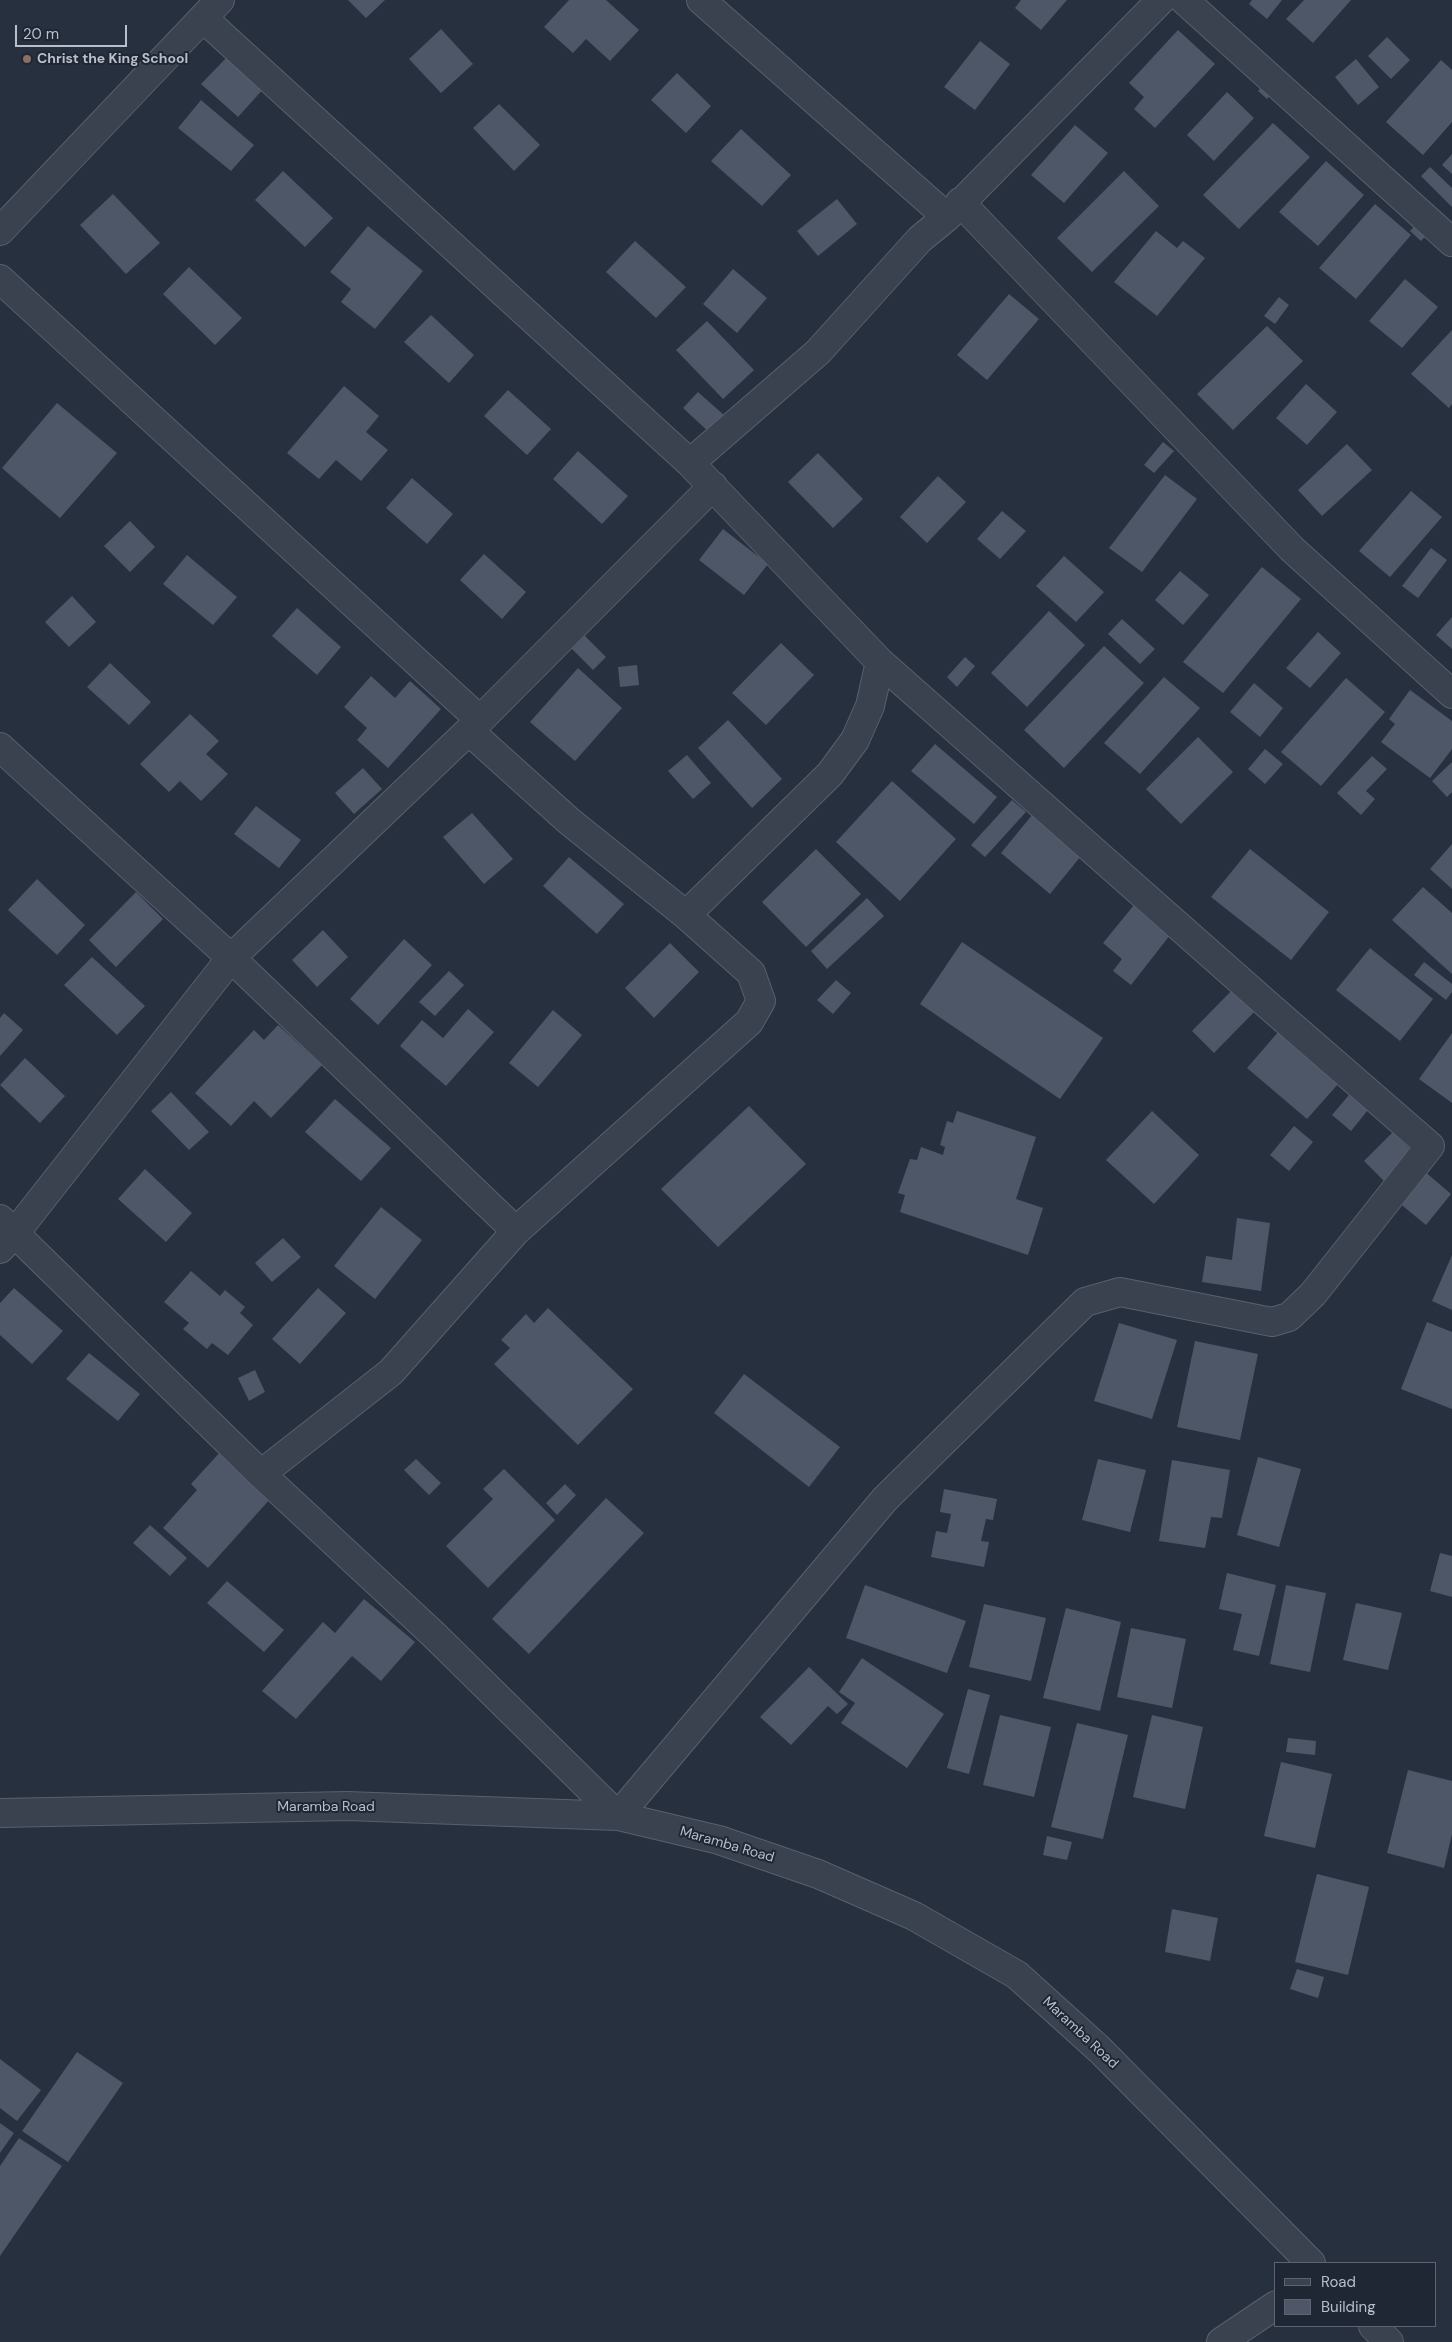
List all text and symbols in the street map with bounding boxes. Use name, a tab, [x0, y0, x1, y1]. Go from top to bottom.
scale bar	[18, 15, 130, 47]
text: 20 m	[23, 24, 59, 44]
place label: Christ the King School	[37, 51, 188, 67]
marker: Christ the King School	[21, 53, 33, 65]
street label: Maramba Road	[277, 1799, 375, 1815]
street label: Maramba Road	[678, 1824, 776, 1866]
street label: Maramba Road	[1039, 1994, 1121, 2072]
legend	[1274, 2262, 1437, 2327]
text: Road	[1321, 2272, 1356, 2292]
text: Building	[1321, 2297, 1376, 2317]

